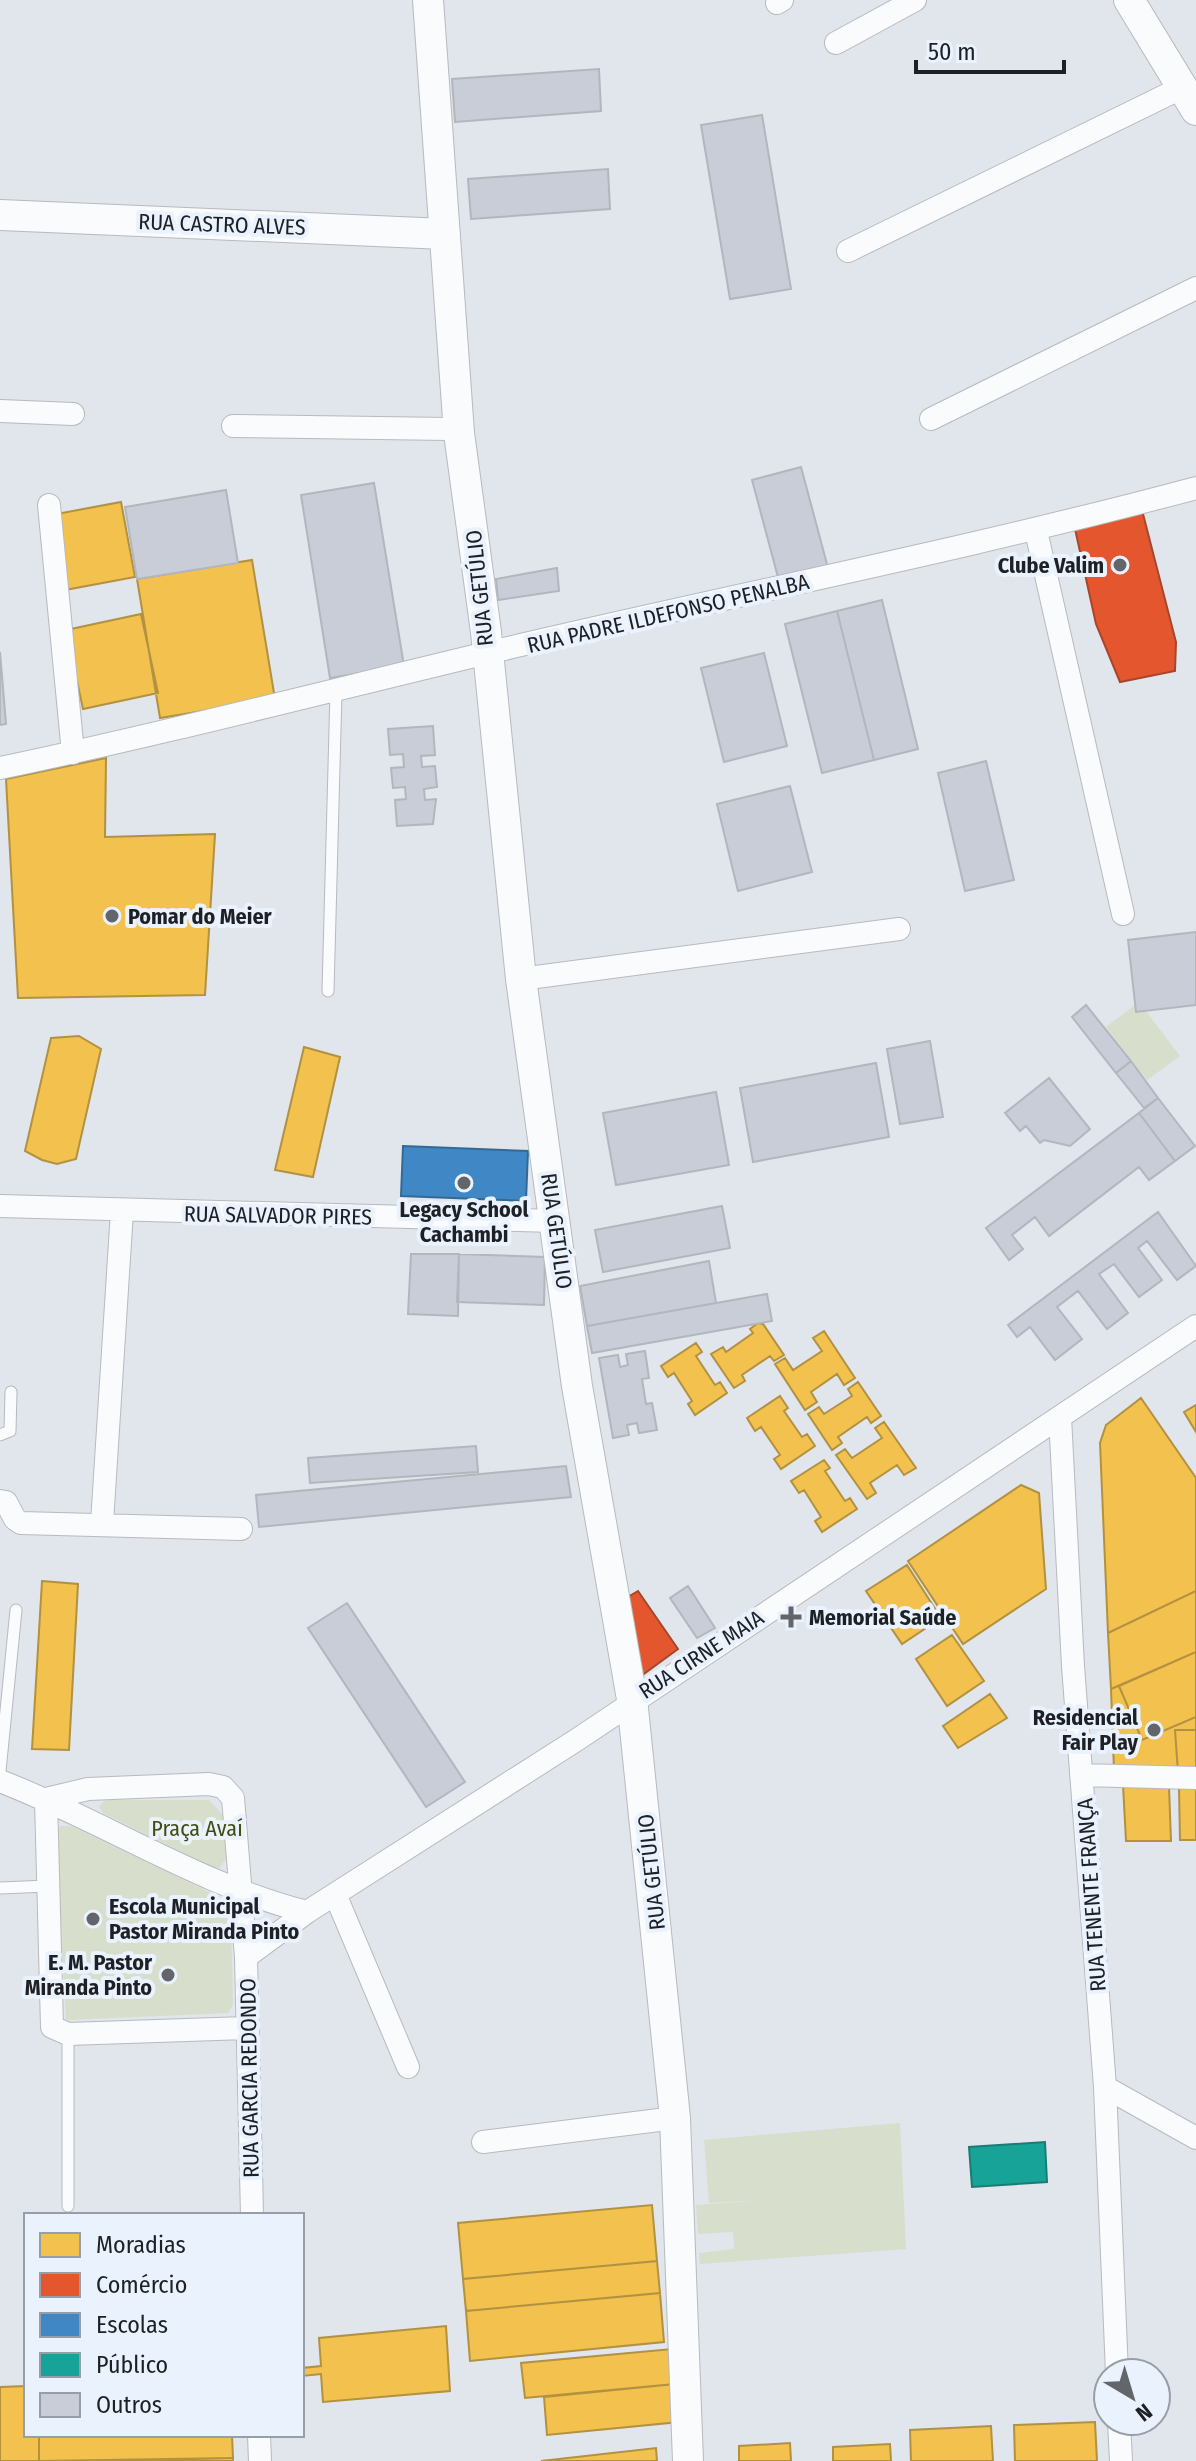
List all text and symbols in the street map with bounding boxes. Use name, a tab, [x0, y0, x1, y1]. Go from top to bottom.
scale bar	[916, 24, 1064, 74]
text: 50 m	[928, 38, 976, 66]
street label: RUA CASTRO ALVES	[138, 208, 306, 241]
street label: RUA GETÚLIO	[460, 529, 499, 647]
place label: Clube Valim	[998, 552, 1104, 579]
marker: Clube Valim	[1111, 556, 1129, 574]
street label: RUA PADRE ILDEFONSO PENALBA	[525, 568, 812, 659]
place label: Pomar do Meier	[128, 903, 273, 930]
marker: Pomar do Meier	[103, 907, 121, 925]
street label: RUA GETÚLIO	[535, 1171, 578, 1291]
marker: Legacy School Cachambi	[455, 1174, 473, 1192]
place label: Legacy School Cachambi	[400, 1196, 529, 1248]
street label: RUA SALVADOR PIRES	[184, 1200, 372, 1231]
street label: RUA CIRNE MAIA	[634, 1604, 769, 1705]
place label: Memorial Saúde	[809, 1604, 957, 1631]
marker: Memorial Saúde	[780, 1606, 802, 1628]
place label: Residencial Fair Play	[1033, 1704, 1139, 1756]
marker: Residencial Fair Play	[1145, 1721, 1163, 1739]
street label: RUA TENENTE FRANÇA	[1071, 1797, 1113, 1993]
street label: RUA GETÚLIO	[632, 1813, 671, 1931]
park label: Praça Avaí	[151, 1815, 243, 1842]
place label: Escola Municipal Pastor Miranda Pinto	[109, 1893, 300, 1945]
marker: Escola Municipal Pastor Miranda Pinto	[84, 1910, 102, 1928]
place label: E. M. Pastor Miranda Pinto	[25, 1949, 153, 2001]
marker: E. M. Pastor Miranda Pinto	[159, 1966, 177, 1984]
street label: RUA GARCIA REDONDO	[234, 1978, 265, 2178]
legend	[24, 2213, 304, 2437]
text: Moradias	[96, 2231, 186, 2259]
text: Comércio	[96, 2271, 187, 2299]
text: Escolas	[96, 2311, 168, 2339]
text: Público	[96, 2351, 168, 2379]
north arrow	[1092, 2357, 1172, 2437]
text: Outros	[96, 2391, 162, 2419]
text: N	[1130, 2398, 1158, 2427]

